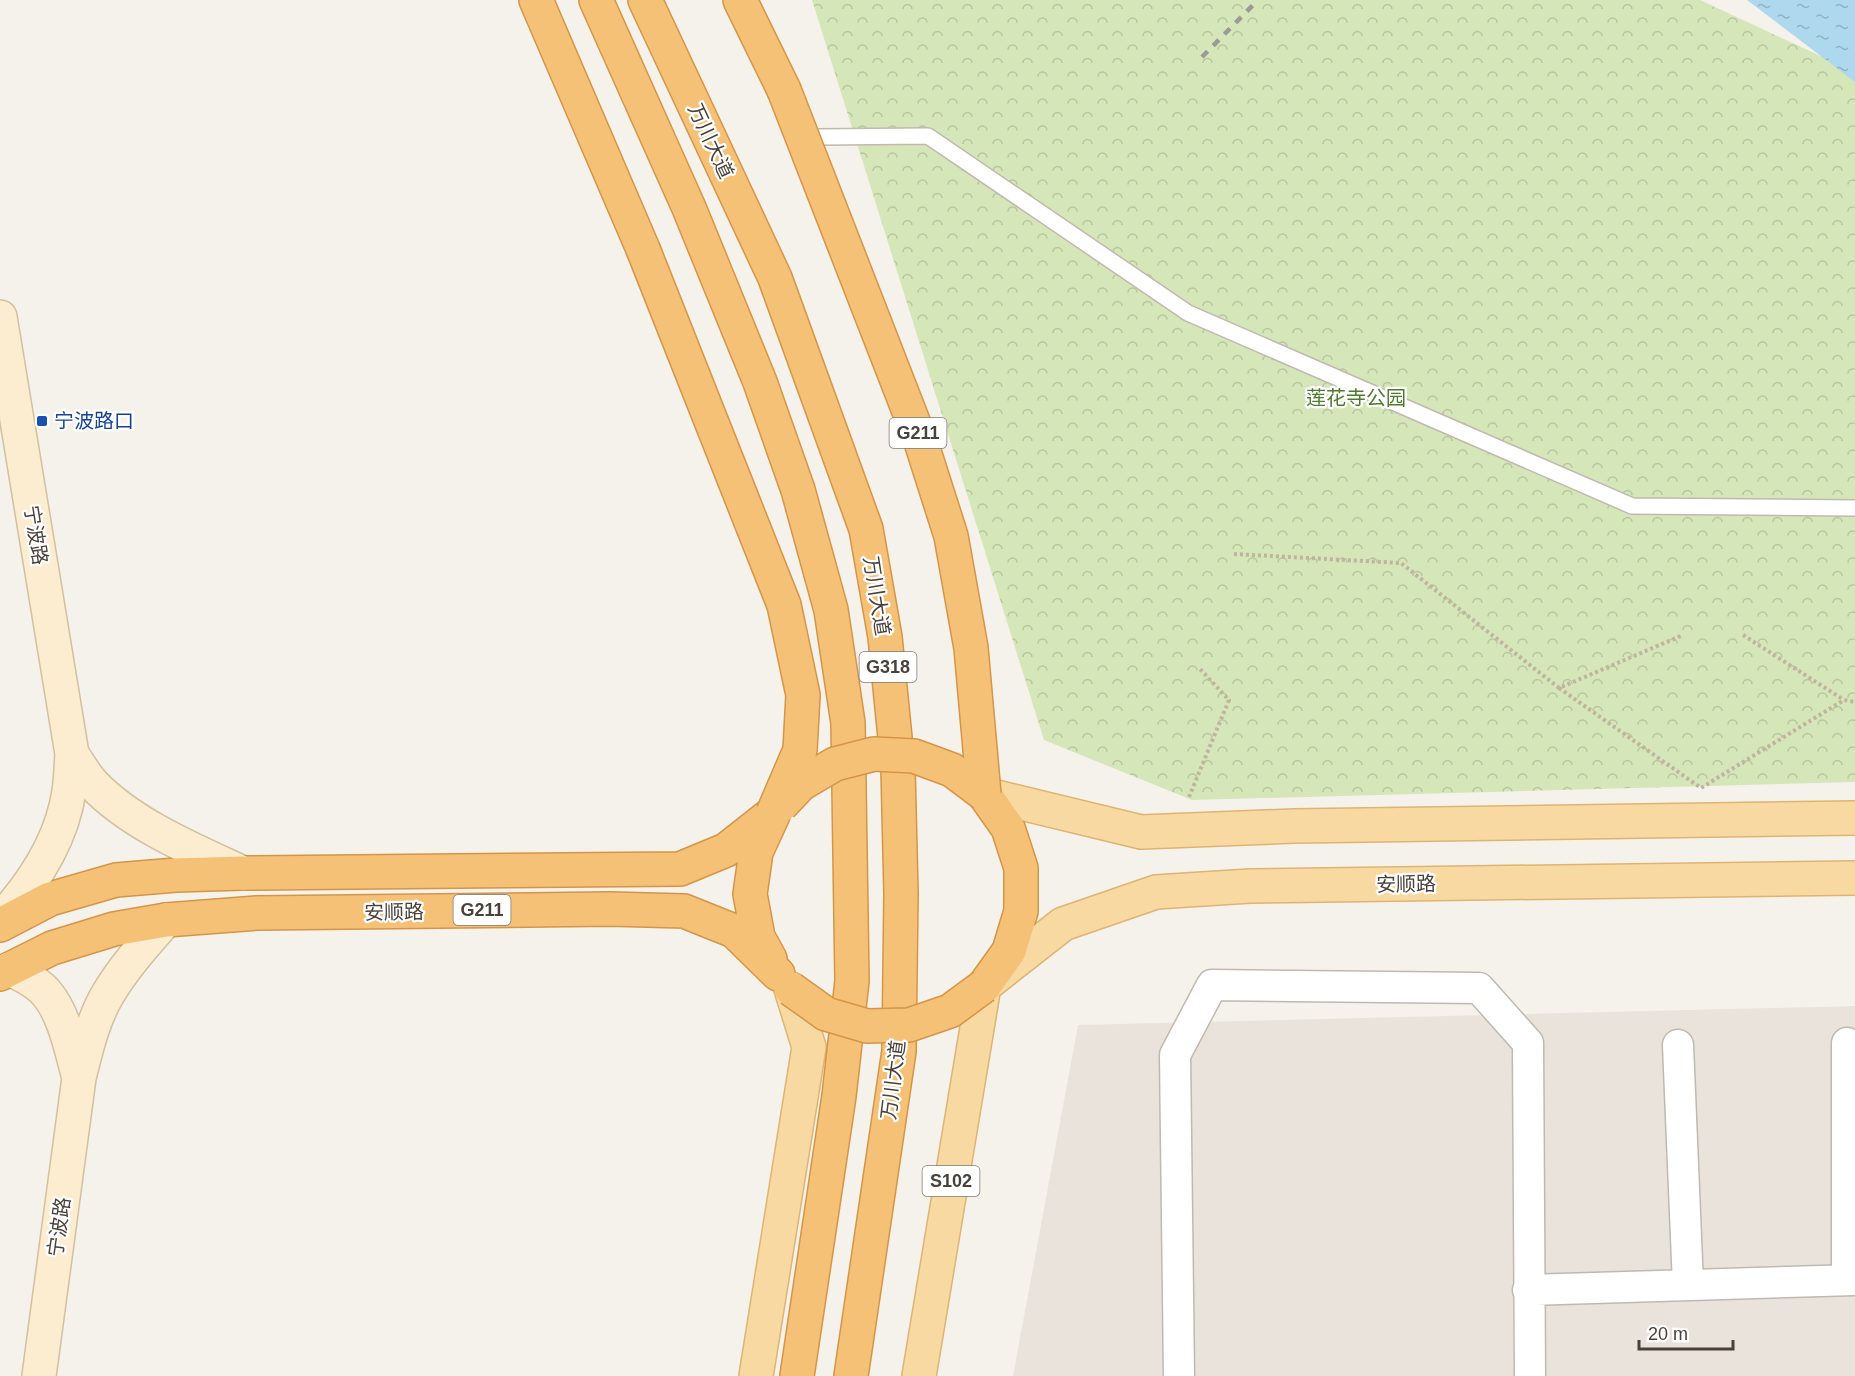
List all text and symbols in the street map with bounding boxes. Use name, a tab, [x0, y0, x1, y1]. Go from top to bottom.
street label: 万川大道	[684, 100, 738, 182]
park label: 莲花寺公园	[1306, 387, 1406, 409]
place label: 宁波路口	[54, 410, 134, 432]
marker: 宁波路口	[35, 414, 49, 428]
road number: G211	[890, 418, 946, 448]
street label: 宁波路	[20, 504, 52, 566]
street label: 万川大道	[860, 555, 894, 637]
road number: G318	[860, 652, 916, 682]
street label: 安顺路	[1376, 872, 1436, 896]
road number: G211	[454, 895, 510, 925]
street label: 安顺路	[364, 900, 424, 924]
street label: 万川大道	[877, 1039, 909, 1121]
road number: S102	[922, 1166, 980, 1196]
street label: 宁波路	[44, 1196, 74, 1258]
scale bar	[1639, 1313, 1734, 1351]
text: 20 m	[1648, 1324, 1688, 1344]

